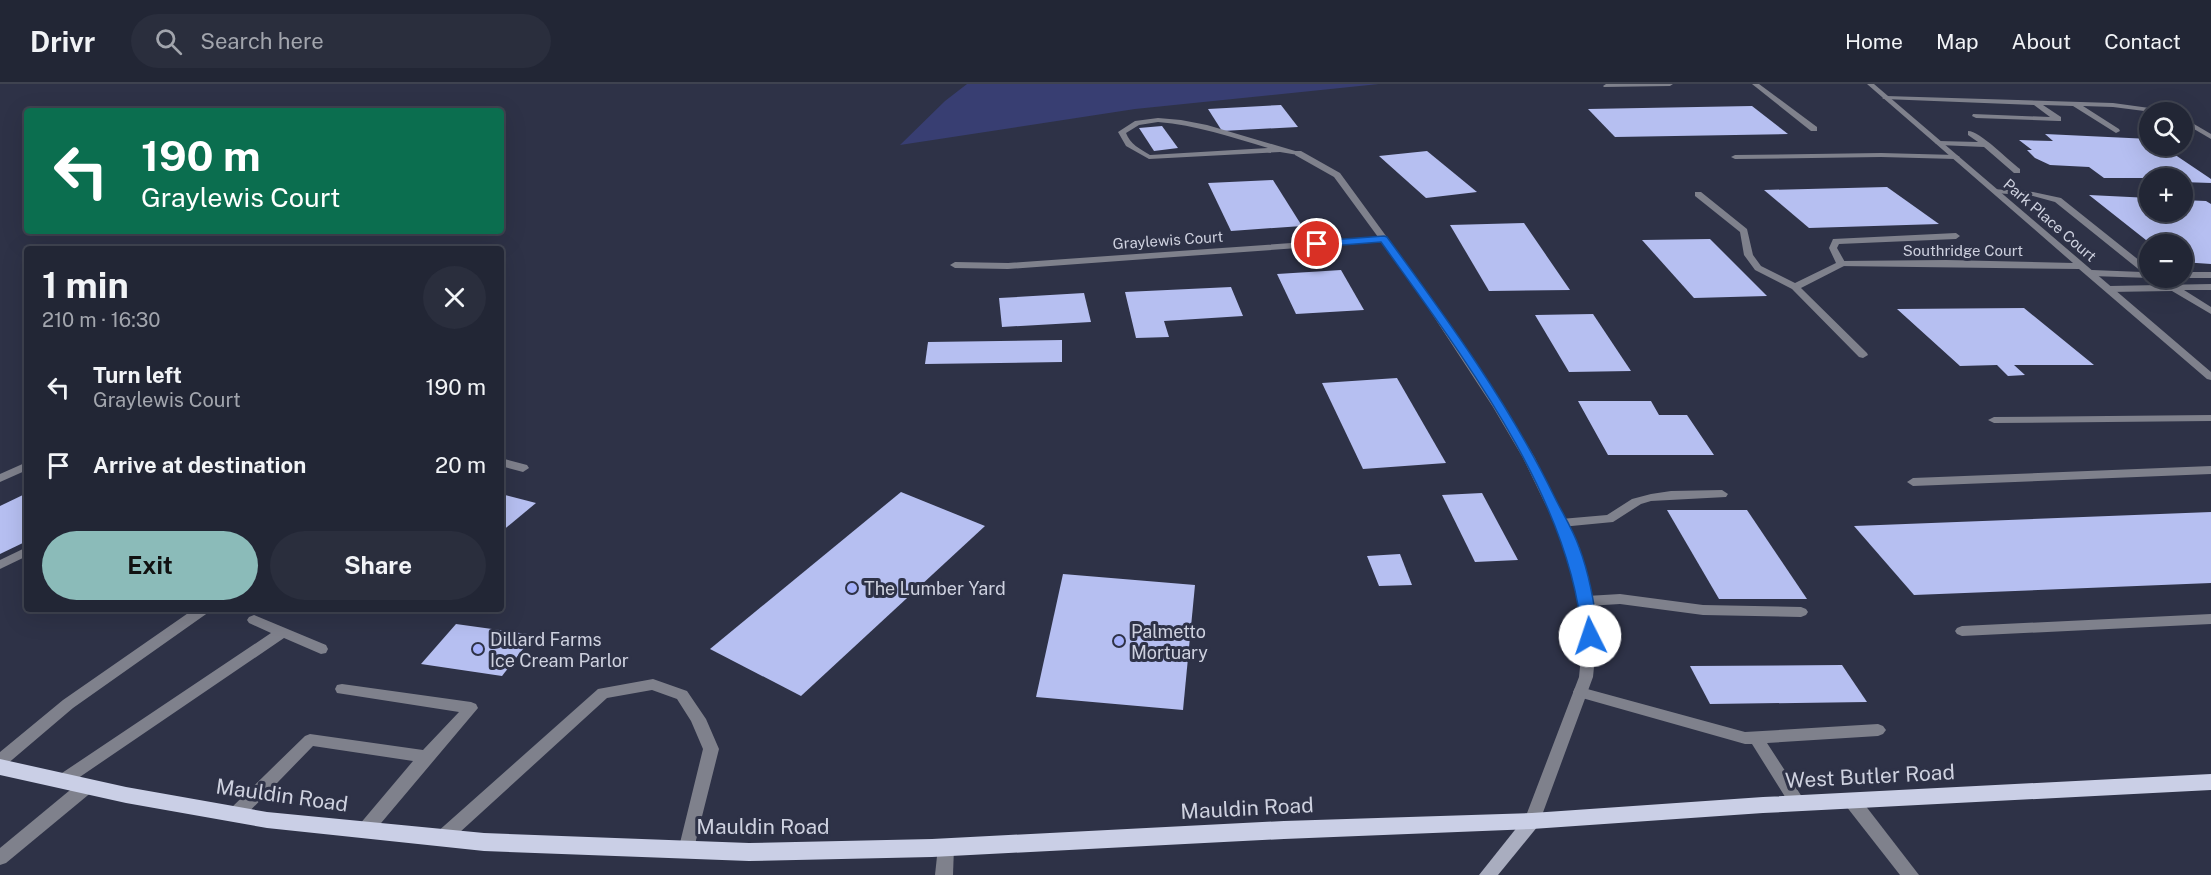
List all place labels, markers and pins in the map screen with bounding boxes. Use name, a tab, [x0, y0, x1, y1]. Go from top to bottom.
pin	[1291, 218, 1342, 269]
place label: The Lumber Yard	[864, 578, 1006, 599]
marker: The Lumber Yard	[845, 581, 859, 595]
place label: Palmetto Mortuary	[1131, 621, 1208, 663]
place label: Dillard Farms Ice Cream Parlor	[490, 629, 629, 671]
marker: Palmetto Mortuary	[1112, 634, 1126, 648]
marker: Dillard Farms Ice Cream Parlor	[471, 642, 485, 656]

